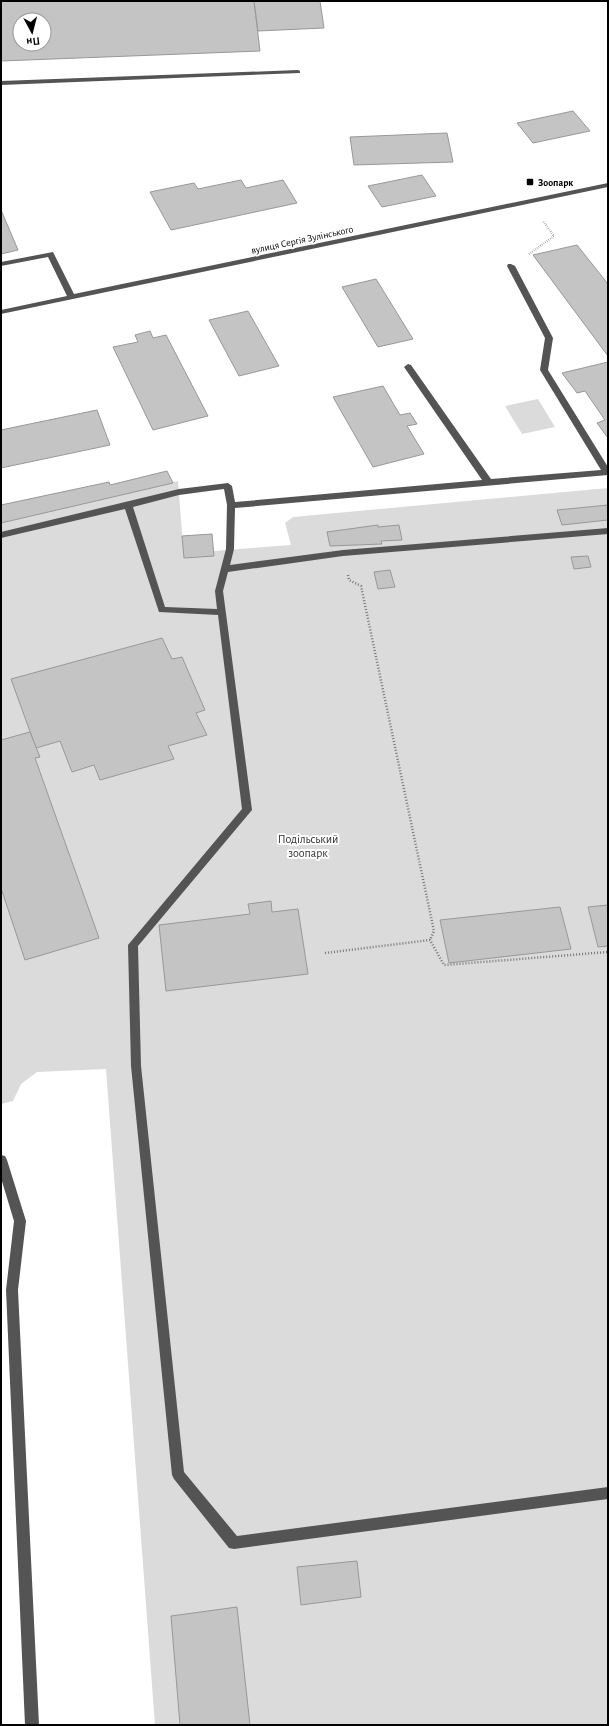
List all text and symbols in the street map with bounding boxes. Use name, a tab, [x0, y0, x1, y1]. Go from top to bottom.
north arrow	[12, 12, 52, 52]
text: Пн	[26, 35, 40, 48]
marker: Зоопарк	[525, 177, 535, 187]
place label: Зоопарк	[538, 178, 573, 188]
street label: вулиця Сергія Зулінського	[250, 224, 354, 256]
park label: Подільський зоопарк	[278, 833, 338, 859]

